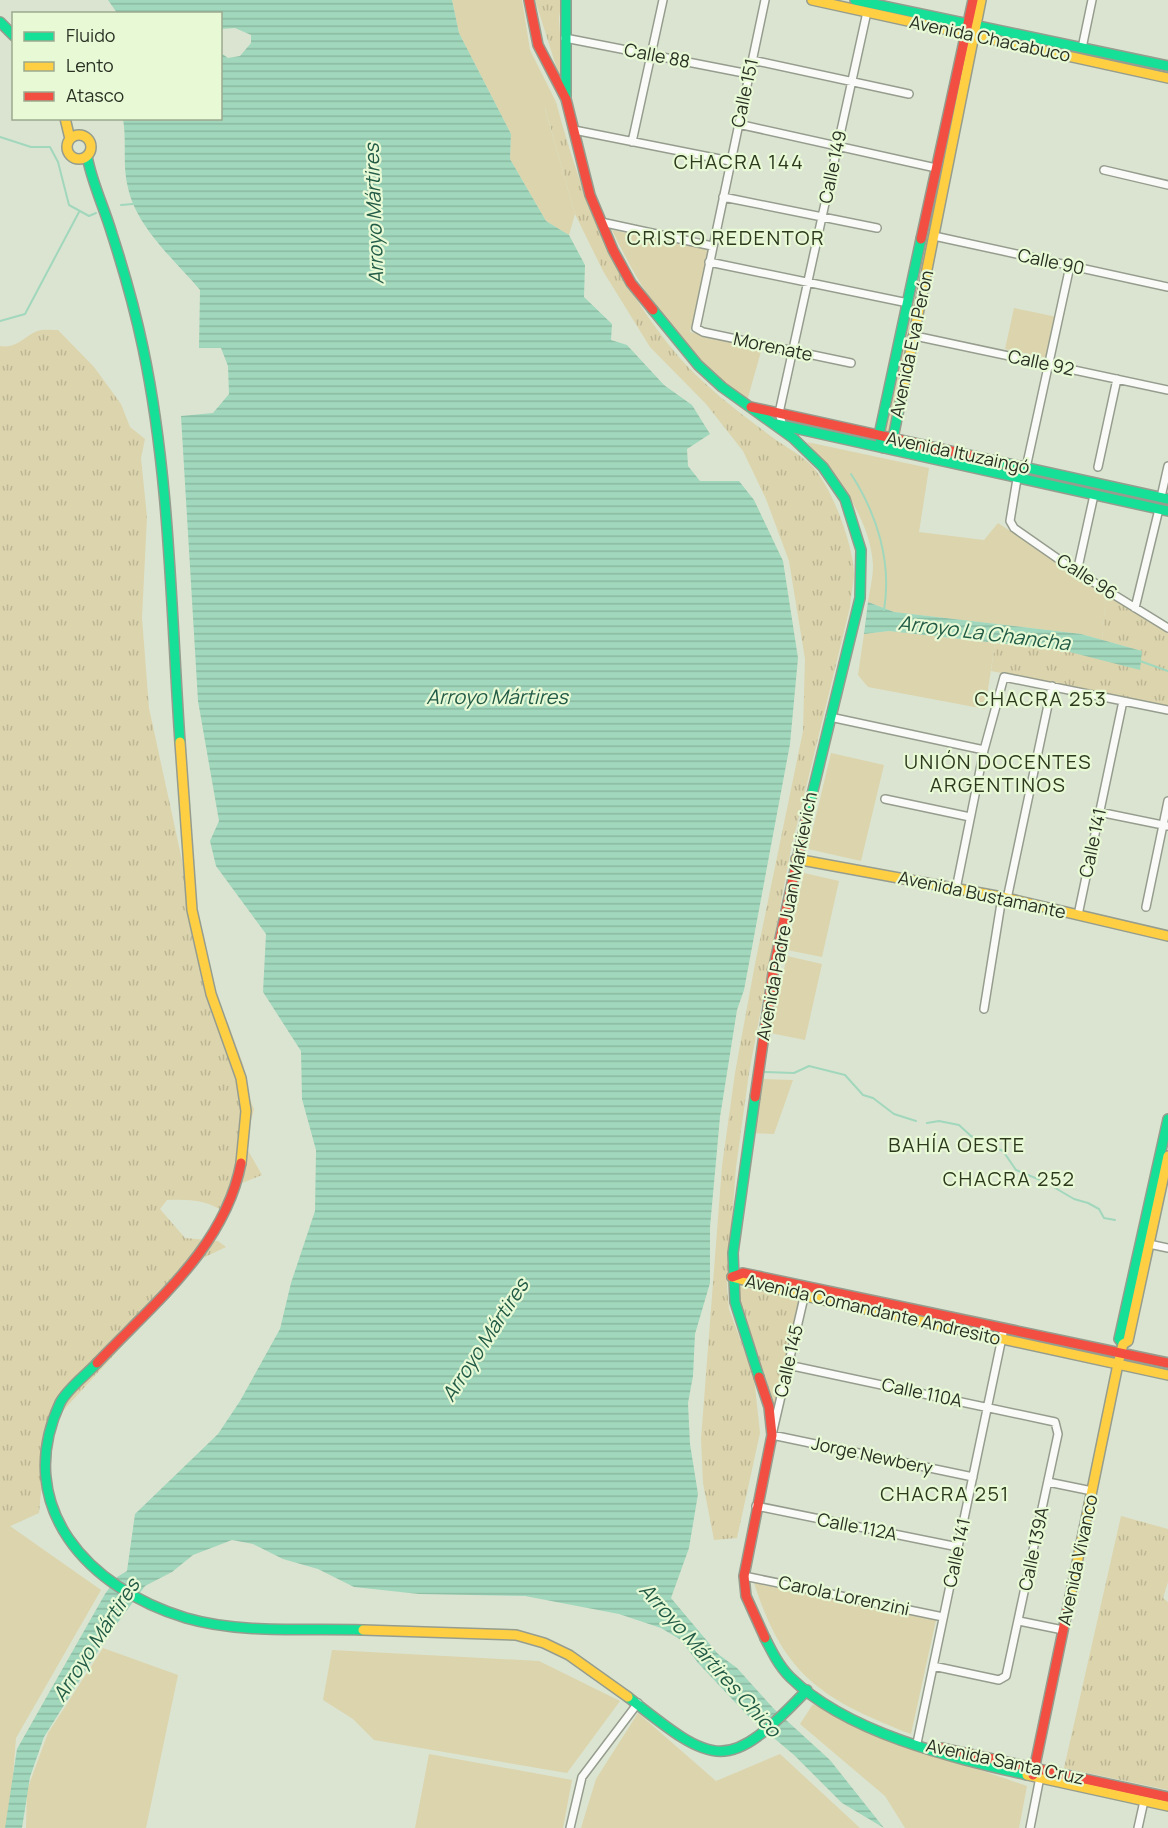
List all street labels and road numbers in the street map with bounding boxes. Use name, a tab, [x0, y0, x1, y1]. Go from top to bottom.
street label: Avenida Chacabuco	[907, 9, 1073, 67]
street label: Calle 88	[622, 37, 692, 73]
street label: Calle 151	[725, 56, 763, 129]
street label: Calle 149	[813, 128, 851, 205]
street label: Calle 90	[1016, 242, 1087, 280]
street label: Avenida Eva Perón	[884, 268, 938, 420]
street label: Morenate	[731, 326, 815, 366]
street label: Calle 92	[1006, 343, 1076, 381]
street label: Avenida Ituzaingó	[884, 425, 1032, 479]
street label: Calle 96	[1053, 548, 1122, 605]
street label: Avenida Padre Juan Markievich	[750, 790, 822, 1042]
street label: Calle 141	[1073, 806, 1111, 880]
street label: Avenida Bustamante	[896, 865, 1068, 923]
street label: Avenida Comandante Andresito	[743, 1268, 1003, 1350]
street label: Calle 145	[768, 1322, 808, 1399]
street label: Calle 110A	[880, 1372, 965, 1412]
street label: Jorge Newbery	[809, 1430, 935, 1480]
street label: Avenida Vivanco	[1051, 1492, 1103, 1627]
street label: Calle 139A	[1012, 1504, 1054, 1593]
street label: Calle 112A	[815, 1507, 900, 1546]
street label: Calle 141	[937, 1516, 975, 1590]
street label: Carola Lorenzini	[776, 1569, 912, 1621]
street label: Avenida Santa Cruz	[924, 1733, 1086, 1790]

